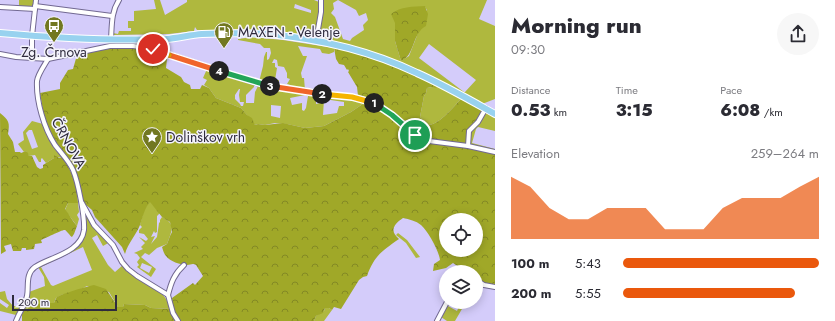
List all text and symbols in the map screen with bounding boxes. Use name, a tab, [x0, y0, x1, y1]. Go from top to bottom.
text: Morning run	[511, 9, 642, 41]
button: share	[777, 13, 819, 55]
bus stop icon: Zg. Črnova	[43, 15, 65, 43]
fuel station icon: MAXEN - Velenje	[213, 21, 235, 49]
place label: MAXEN - Velenje	[238, 22, 340, 42]
pin	[136, 32, 170, 66]
icon: check	[142, 38, 164, 60]
text: 09:30	[511, 40, 545, 59]
place label: Zg. Črnova	[21, 42, 87, 62]
pin: 4	[209, 61, 229, 81]
text: 4	[215, 63, 223, 79]
pin: 3	[260, 76, 280, 96]
text: 3	[267, 78, 273, 94]
text: Distance	[511, 82, 550, 98]
text: Time	[616, 82, 638, 98]
text: Pace	[720, 82, 742, 98]
pin: 2	[312, 84, 332, 104]
text: 2	[318, 86, 326, 102]
pin: 1	[364, 93, 384, 113]
text: 1	[371, 95, 377, 111]
text: 0.53	[511, 98, 550, 122]
text: 3:15	[616, 98, 653, 122]
text: 6:08	[720, 98, 760, 122]
text: km	[550, 104, 567, 120]
text: /km	[760, 104, 783, 120]
street label: ČRNOVA	[47, 114, 92, 173]
pin	[398, 118, 432, 152]
icon: arrive	[404, 124, 426, 146]
place icon: Dolinškov vrh	[141, 126, 163, 154]
place label: Dolinškov vrh	[166, 127, 245, 147]
text: Elevation	[511, 144, 560, 163]
text: 259–264 m	[751, 144, 819, 163]
map controls	[439, 213, 483, 309]
button: locate	[439, 213, 483, 257]
text: 100 m	[511, 254, 549, 273]
text: 5:43	[575, 254, 601, 273]
button: layers	[439, 265, 483, 309]
text: 200 m	[511, 284, 551, 303]
text: 5:55	[575, 284, 601, 303]
scale bar	[12, 293, 117, 312]
text: 200 m	[18, 294, 49, 310]

